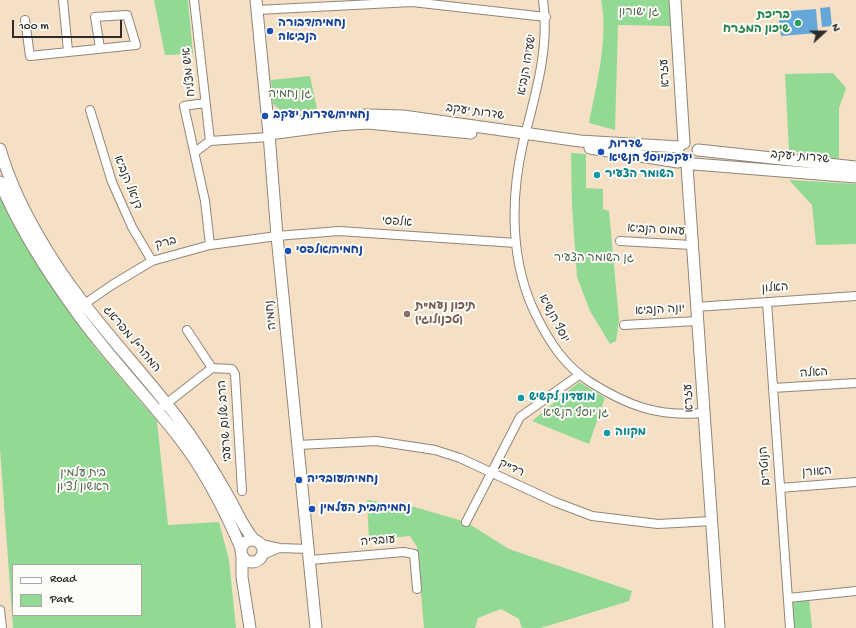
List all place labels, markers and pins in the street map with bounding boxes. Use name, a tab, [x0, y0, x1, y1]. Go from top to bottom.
place label: בריכת שיכון המזרח	[723, 9, 790, 37]
place label: נחמיה/דבורה הנביאה	[278, 17, 346, 45]
marker: בריכת שיכון המזרח	[793, 18, 803, 28]
marker: נחמיה/דבורה הנביאה	[265, 26, 275, 36]
place label: נחמיה/שדרות יעקב	[273, 109, 370, 123]
marker: נחמיה/שדרות יעקב	[260, 111, 270, 121]
place label: שדרות יעקב/יוסף הנשיא	[609, 138, 692, 166]
marker: שדרות יעקב/יוסף הנשיא	[596, 147, 606, 157]
place label: השומר הצעיר	[605, 168, 674, 182]
marker: השומר הצעיר	[592, 170, 602, 180]
place label: נחמיה/אלפסי	[296, 244, 363, 258]
marker: נחמיה/אלפסי	[283, 246, 293, 256]
place label: תיכון נעמ"ת (טכנולוגי)	[415, 300, 476, 328]
marker: תיכון נעמ"ת (טכנולוגי)	[402, 309, 412, 319]
place label: מועדון לקשיש	[529, 391, 595, 405]
marker: מועדון לקשיש	[516, 393, 526, 403]
place label: מקווה	[615, 426, 646, 440]
marker: מקווה	[602, 428, 612, 438]
place label: נחמיה/עובדיה	[307, 473, 378, 487]
marker: נחמיה/עובדיה	[294, 475, 304, 485]
place label: נחמיה/בית העלמין	[320, 502, 411, 516]
marker: נחמיה/בית העלמין	[307, 504, 317, 514]

